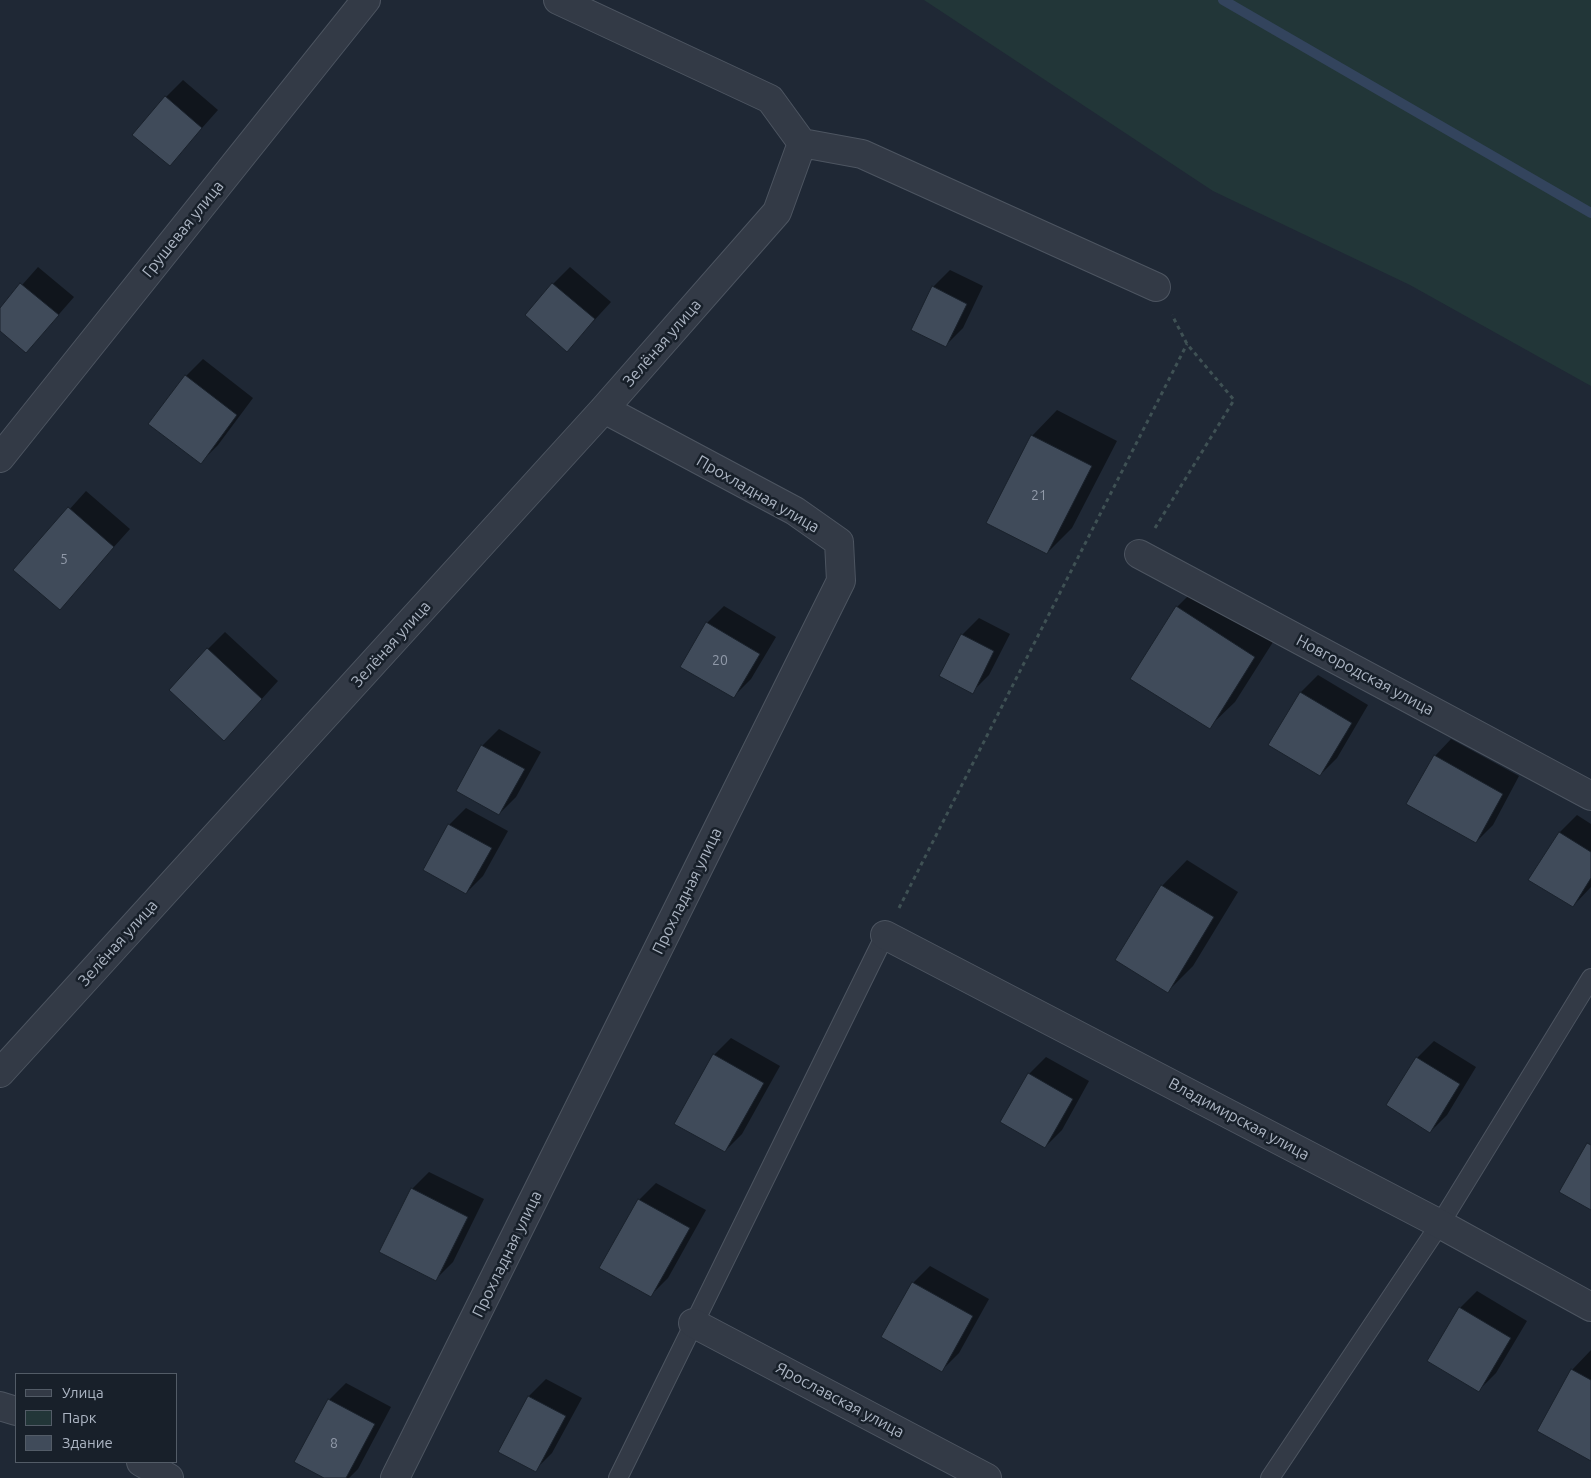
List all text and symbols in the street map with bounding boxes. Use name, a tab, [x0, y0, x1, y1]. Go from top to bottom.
street label: Грушевая улица	[138, 177, 228, 281]
street label: Зелёная улица	[619, 295, 705, 391]
street label: Прохладная улица	[693, 451, 823, 537]
house number: 21	[1031, 487, 1047, 503]
house number: 5	[60, 551, 68, 567]
street label: Зелёная улица	[347, 597, 435, 691]
street label: Новгородская улица	[1293, 631, 1437, 719]
house number: 20	[712, 652, 728, 668]
street label: Прохладная улица	[648, 825, 726, 957]
street label: Зелёная улица	[74, 896, 162, 990]
street label: Владимирская улица	[1165, 1074, 1313, 1164]
street label: Прохладная улица	[468, 1188, 546, 1320]
street label: Ярославская улица	[772, 1358, 908, 1442]
legend	[15, 1373, 178, 1463]
text: Улица	[62, 1384, 104, 1401]
text: Парк	[62, 1409, 97, 1426]
text: Здание	[62, 1434, 113, 1451]
house number: 8	[330, 1435, 338, 1451]

